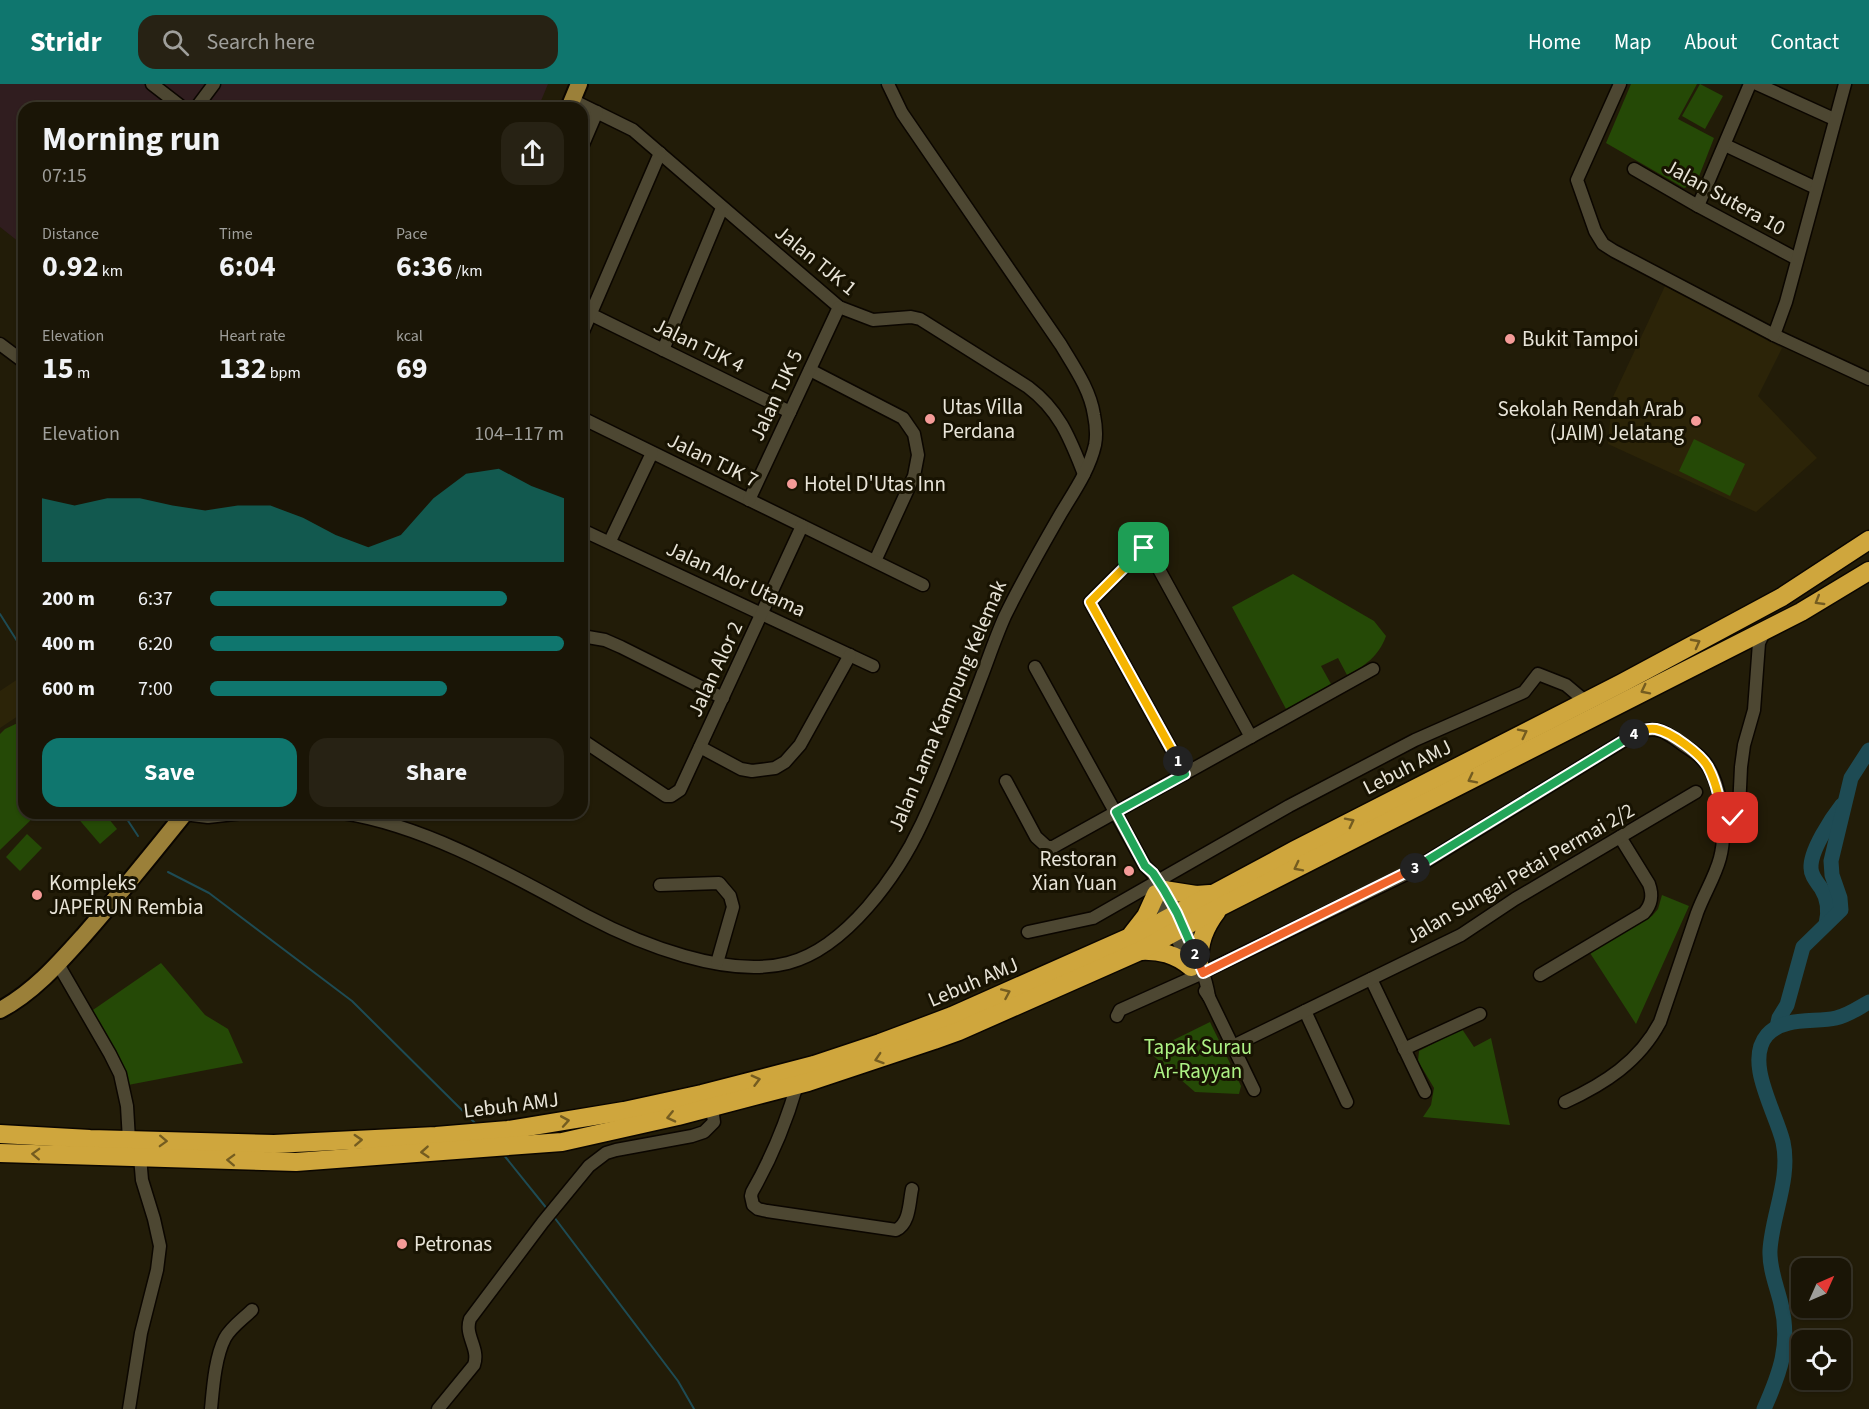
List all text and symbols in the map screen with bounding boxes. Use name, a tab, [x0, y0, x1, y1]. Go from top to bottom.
search box	[138, 15, 558, 69]
text: Stridr	[30, 22, 102, 62]
icon: search	[159, 26, 192, 59]
text: Search here	[207, 26, 315, 58]
text: Home	[1528, 27, 1581, 57]
text: Map	[1614, 27, 1652, 57]
text: About	[1685, 27, 1737, 57]
text: Contact	[1770, 27, 1839, 57]
text: Morning run	[42, 116, 220, 163]
button: share	[501, 122, 564, 185]
street label: Jalan Sutera 10	[1659, 151, 1791, 243]
text: 07:15	[42, 162, 87, 190]
street label: Jalan TJK 1	[769, 218, 863, 302]
text: Distance	[42, 223, 99, 245]
text: Time	[219, 223, 253, 245]
text: Pace	[396, 223, 427, 245]
text: 0.92	[42, 245, 99, 288]
text: 6:04	[219, 245, 276, 288]
text: 6:36	[396, 245, 453, 288]
text: km	[99, 260, 123, 282]
text: /km	[453, 260, 483, 282]
street label: Jalan TJK 4	[649, 310, 749, 380]
place label: Bukit Tampoi	[1522, 324, 1639, 354]
text: Elevation	[42, 325, 104, 347]
text: Heart rate	[219, 325, 286, 347]
text: kcal	[396, 325, 423, 347]
marker: Bukit Tampoi	[1503, 332, 1517, 346]
street label: Jalan TJK 5	[742, 344, 810, 446]
text: 15	[42, 347, 74, 390]
text: 132	[219, 347, 267, 390]
text: 69	[396, 347, 428, 390]
text: m	[74, 362, 90, 384]
text: bpm	[267, 362, 301, 384]
place label: Utas Villa Perdana	[942, 392, 1023, 446]
place label: Sekolah Rendah Arab (JAIM) Jelatang	[1498, 394, 1684, 448]
marker: Utas Villa Perdana	[923, 412, 937, 426]
marker: Sekolah Rendah Arab (JAIM) Jelatang	[1689, 414, 1703, 428]
text: Elevation	[42, 420, 120, 448]
text: 104–117 m	[474, 420, 564, 448]
street label: Jalan TJK 7	[663, 425, 763, 495]
place label: Hotel D'Utas Inn	[804, 469, 946, 499]
marker: Hotel D'Utas Inn	[785, 477, 799, 491]
pin	[1118, 522, 1169, 573]
icon: arrive	[1127, 531, 1160, 564]
street label: Jalan Alor Utama	[661, 534, 811, 624]
street label: Jalan Lama Kampung Kelemak	[880, 575, 1014, 837]
text: 200 m	[42, 585, 95, 613]
text: 6:37	[138, 585, 173, 613]
one-way arrow	[1815, 593, 1825, 605]
street label: Jalan Alor 2	[680, 616, 750, 722]
text: 400 m	[42, 630, 95, 658]
text: 6:20	[138, 630, 173, 658]
one-way arrow	[1690, 639, 1700, 650]
text: 600 m	[42, 675, 95, 703]
text: 7:00	[138, 675, 173, 703]
one-way arrow	[1641, 683, 1652, 694]
pin: 4	[1619, 719, 1649, 749]
text: 4	[1630, 723, 1638, 745]
one-way arrow	[1517, 729, 1527, 740]
street label: Lebuh AMJ	[1358, 732, 1456, 802]
button: Save	[42, 738, 297, 807]
button: Share	[309, 738, 564, 807]
pin: 1	[1163, 746, 1193, 776]
text: 1	[1174, 750, 1182, 772]
one-way arrow	[1467, 771, 1478, 783]
pin	[1707, 792, 1758, 843]
street label: Jalan Sungai Petai Permai 2/2	[1400, 795, 1640, 951]
icon: check	[1716, 801, 1749, 834]
one-way arrow	[1343, 818, 1354, 829]
place label: Restoran Xian Yuan	[1032, 844, 1117, 898]
pin: 3	[1400, 853, 1430, 883]
text: 3	[1411, 857, 1419, 879]
one-way arrow	[1294, 860, 1304, 871]
marker: Restoran Xian Yuan	[1122, 864, 1136, 878]
place label: Kompleks JAPERUN Rembia	[49, 868, 204, 922]
marker: Kompleks JAPERUN Rembia	[30, 888, 44, 902]
pin: 2	[1180, 939, 1210, 969]
text: 2	[1191, 943, 1199, 965]
street label: Lebuh AMJ	[923, 949, 1023, 1015]
one-way arrow	[999, 988, 1010, 1000]
park label: Tapak Surau Ar-Rayyan	[1144, 1032, 1252, 1086]
one-way arrow	[874, 1051, 885, 1064]
one-way arrow	[751, 1075, 761, 1088]
street label: Lebuh AMJ	[462, 1084, 560, 1126]
one-way arrow	[666, 1110, 676, 1123]
one-way arrow	[561, 1116, 570, 1128]
one-way arrow	[354, 1133, 363, 1146]
one-way arrow	[159, 1135, 168, 1147]
one-way arrow	[421, 1145, 430, 1158]
one-way arrow	[31, 1147, 40, 1160]
one-way arrow	[226, 1154, 235, 1167]
place label: Petronas	[414, 1229, 492, 1259]
marker: Petronas	[395, 1237, 409, 1251]
north arrow	[1791, 1258, 1851, 1318]
map controls	[1791, 1258, 1851, 1390]
button: locate	[1791, 1330, 1851, 1390]

